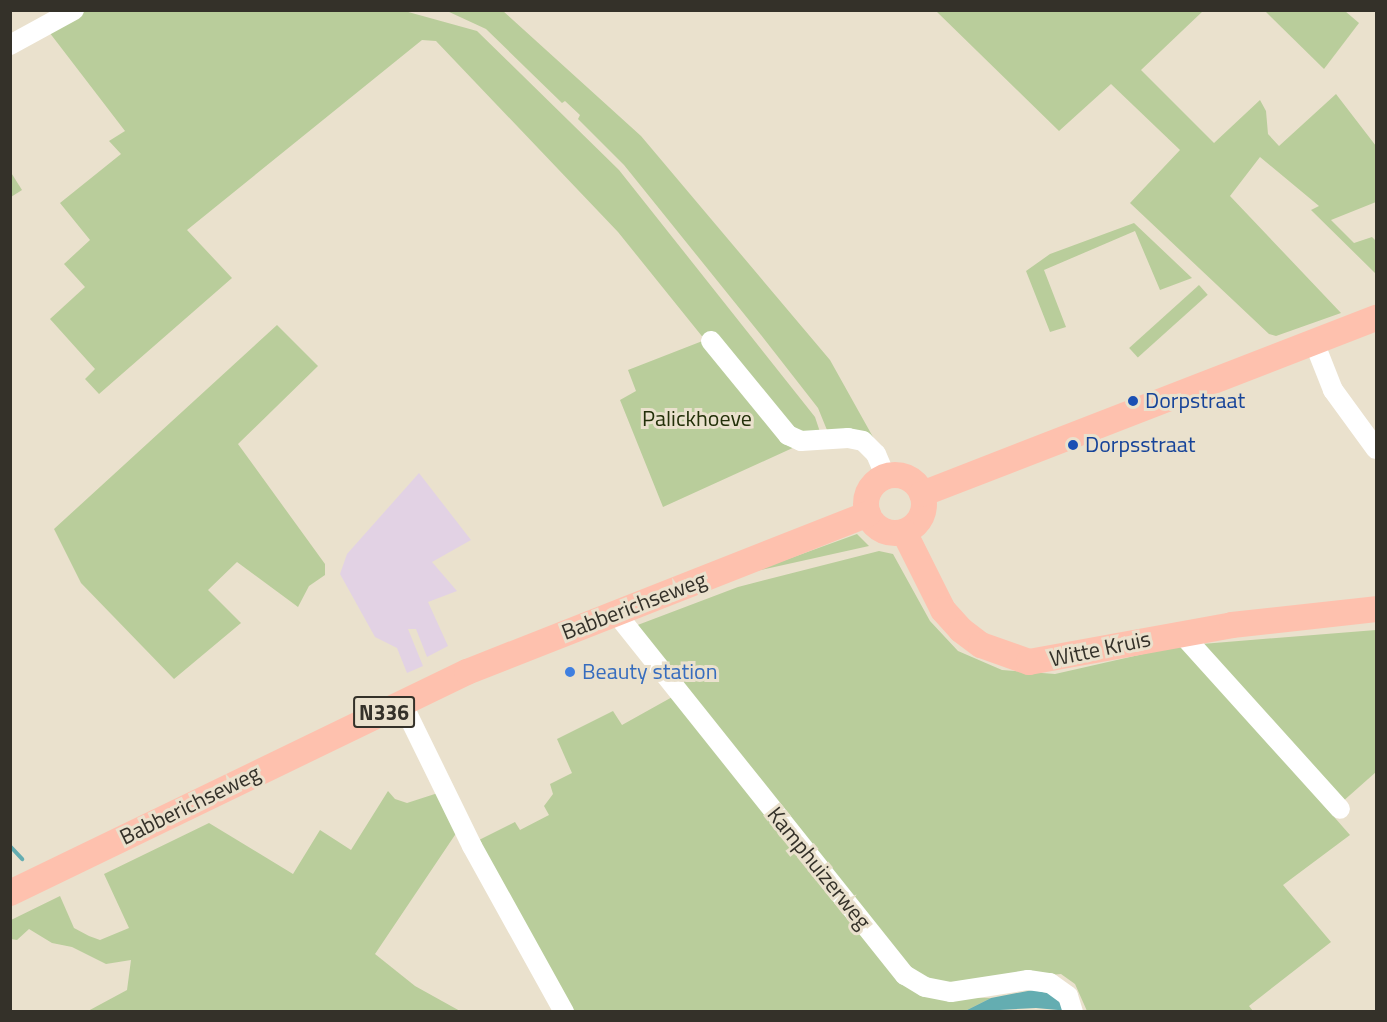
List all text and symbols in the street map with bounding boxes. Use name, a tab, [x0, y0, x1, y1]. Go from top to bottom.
place label: Dorpstraat	[1145, 388, 1245, 414]
marker: Dorpstraat	[1126, 394, 1140, 408]
park label: Palickhoeve	[642, 406, 752, 432]
place label: Dorpsstraat	[1085, 432, 1196, 458]
marker: Dorpsstraat	[1066, 438, 1080, 452]
street label: Babberichseweg	[558, 566, 710, 646]
street label: Witte Kruis	[1047, 625, 1153, 673]
place label: Beauty station	[582, 659, 717, 685]
marker: Beauty station	[563, 665, 577, 679]
road number: N336	[352, 694, 416, 730]
street label: Babberichseweg	[115, 760, 265, 850]
street label: Kamphuizerweg	[762, 802, 876, 934]

